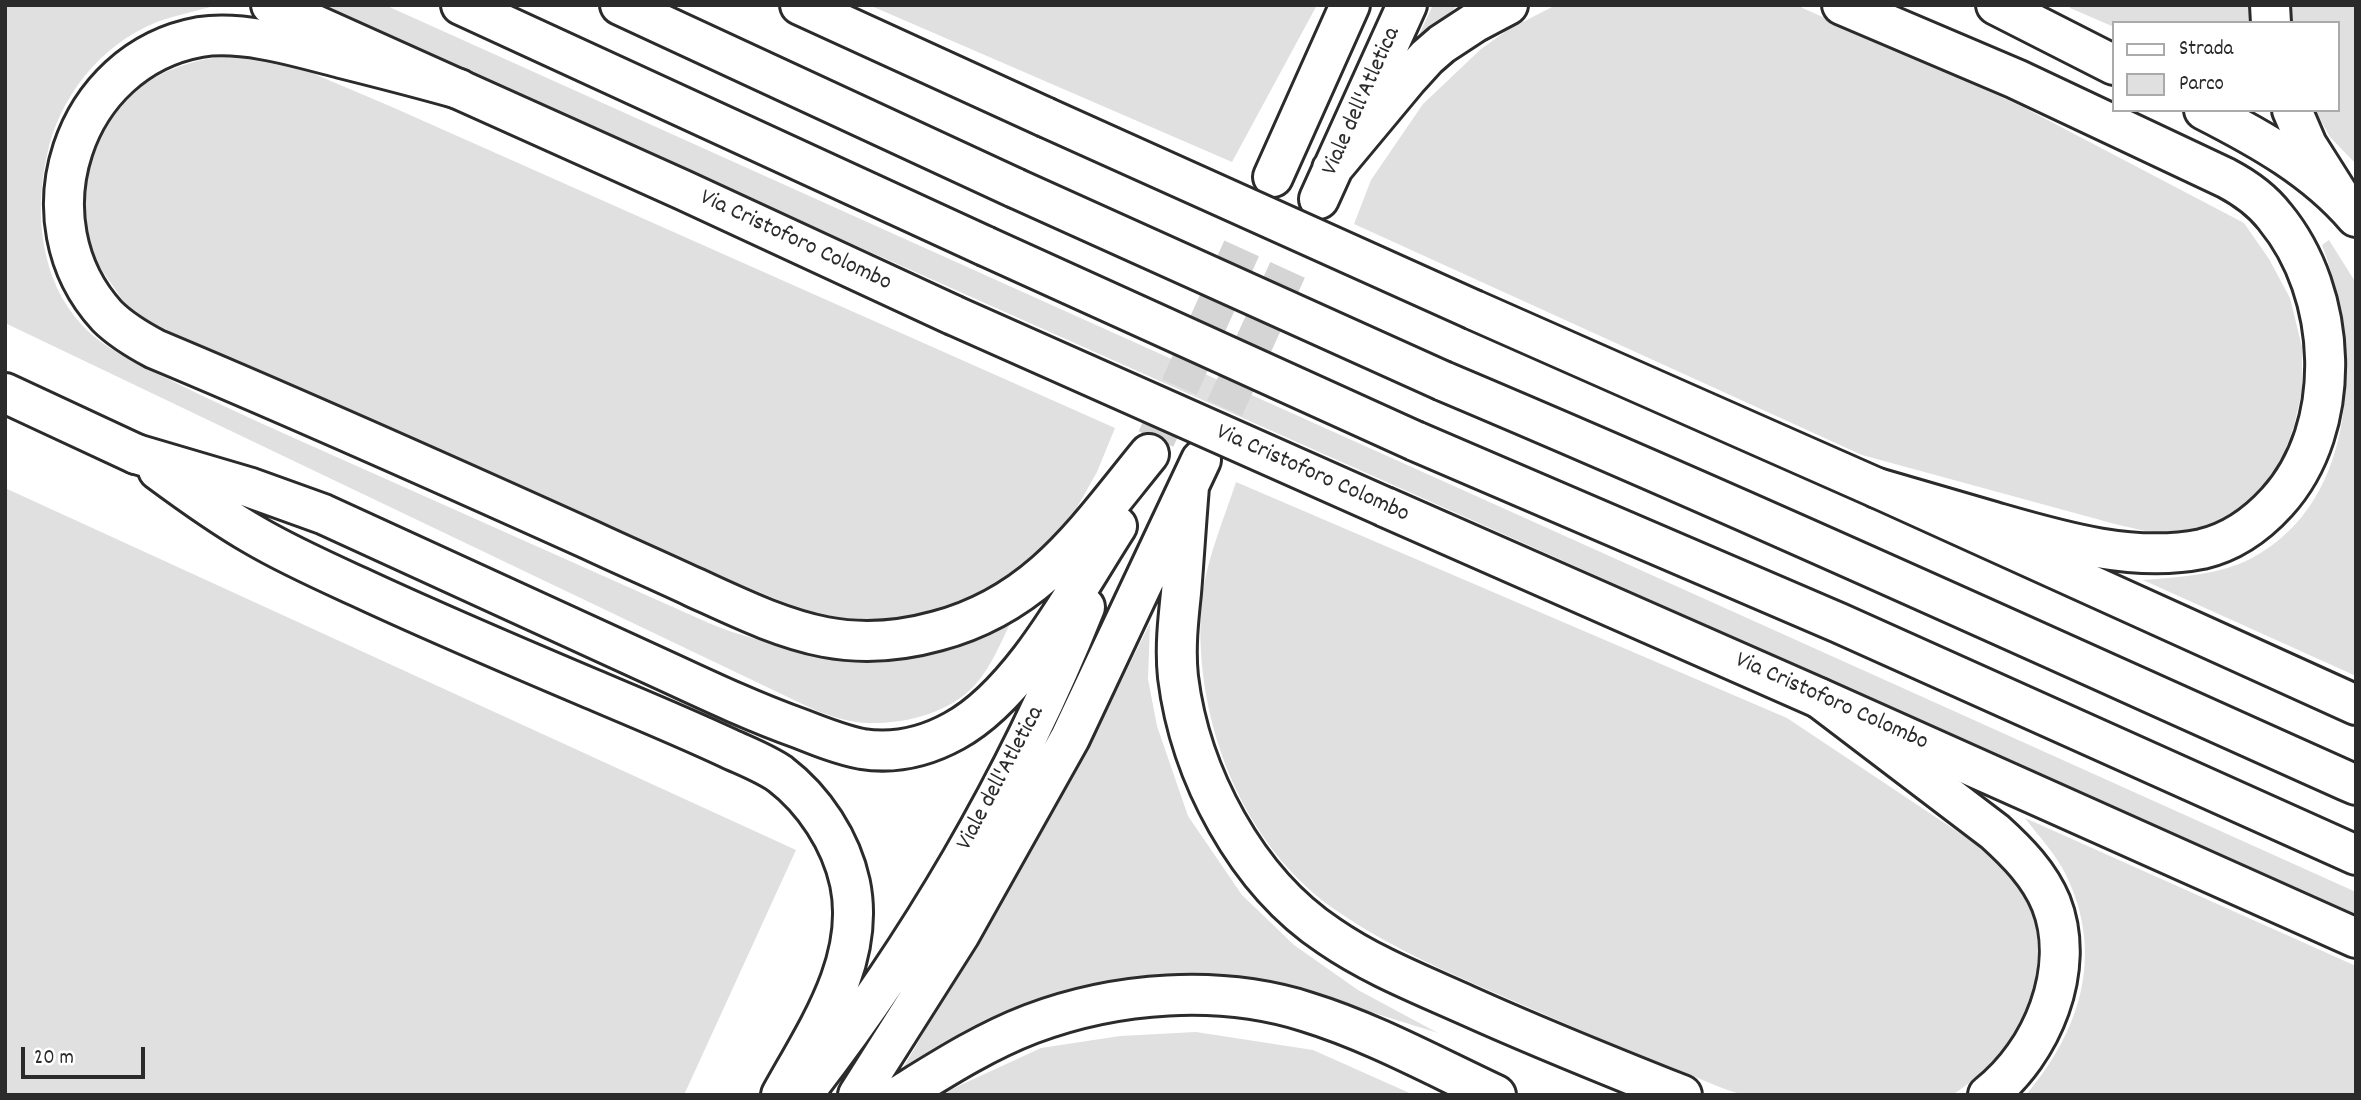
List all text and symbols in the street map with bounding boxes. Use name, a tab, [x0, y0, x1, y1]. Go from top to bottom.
legend	[2112, 21, 2340, 112]
street label: Viale dell'Atletica	[1317, 23, 1409, 181]
text: Strada	[2179, 35, 2233, 65]
text: Parco	[2179, 70, 2224, 100]
street label: Via Cristoforo Colombo	[695, 185, 895, 299]
street label: Via Cristoforo Colombo	[1211, 420, 1413, 530]
street label: Via Cristoforo Colombo	[1730, 648, 1932, 758]
street label: Viale dell'Atletica	[952, 702, 1052, 856]
scale bar	[24, 1034, 149, 1078]
text: 20 m	[34, 1044, 74, 1074]

